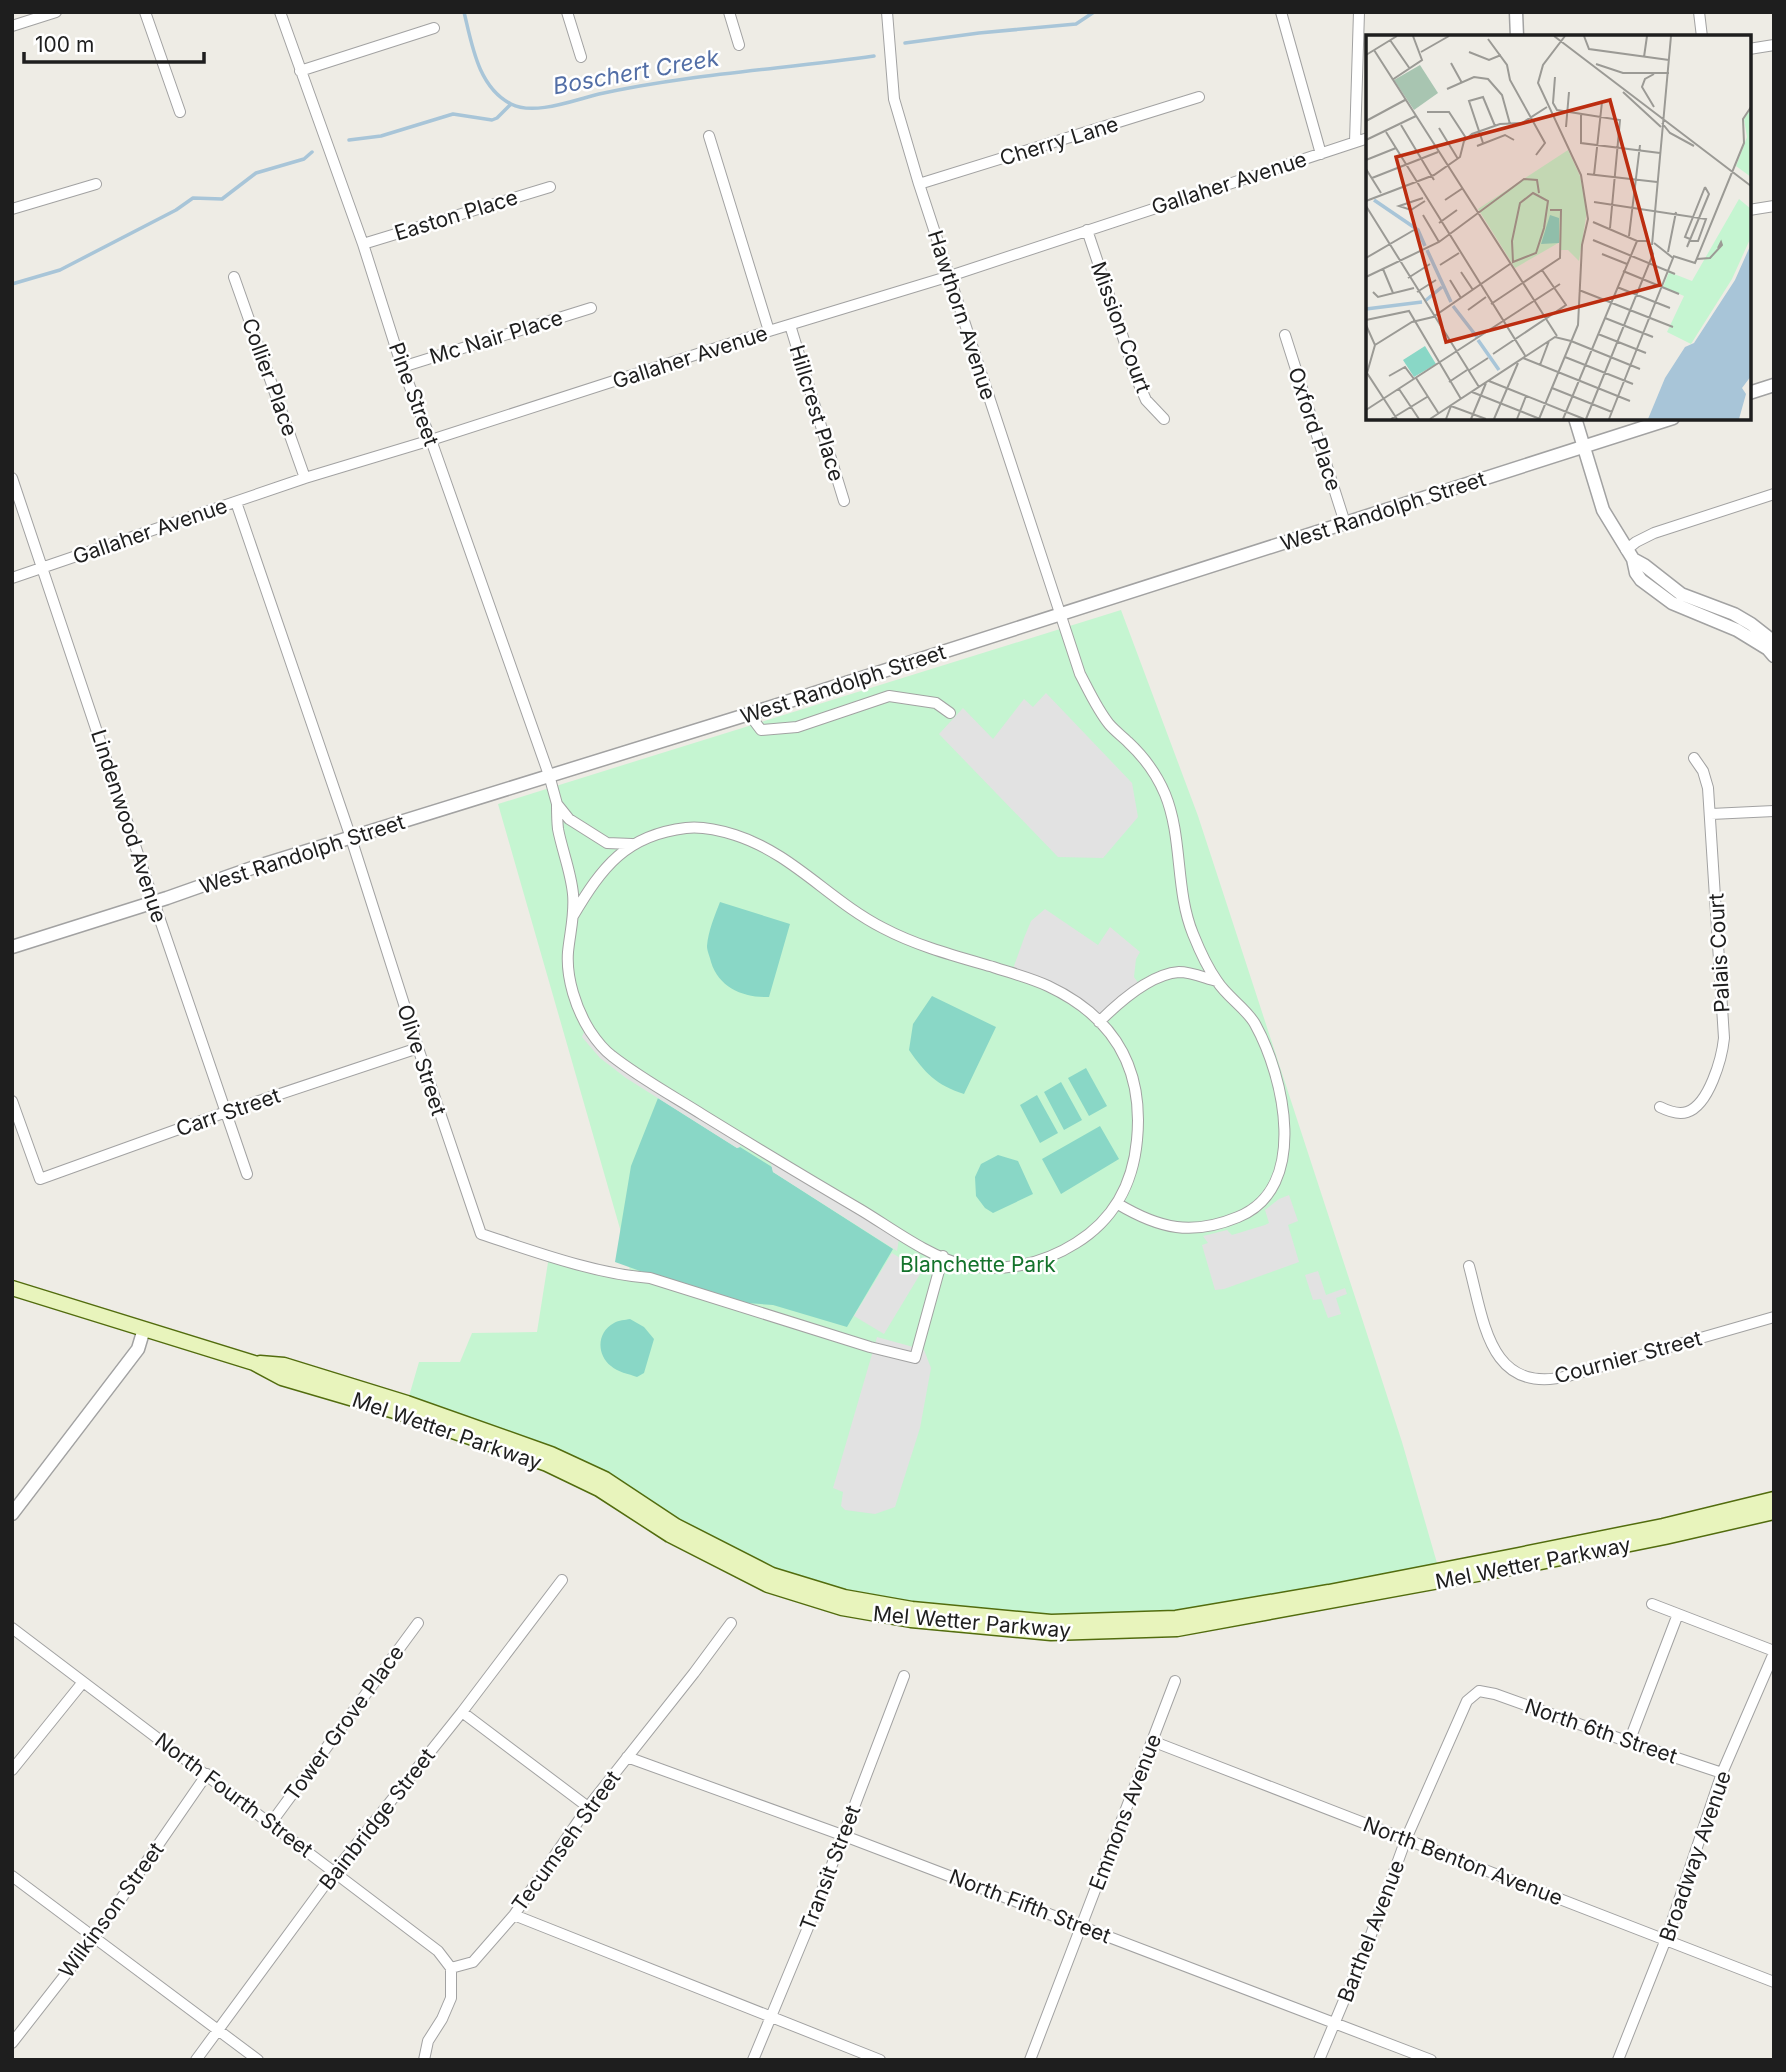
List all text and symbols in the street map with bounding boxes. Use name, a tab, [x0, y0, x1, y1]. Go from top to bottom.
scale bar	[24, 21, 205, 65]
text: 100 m	[35, 32, 94, 57]
inset map	[1366, 35, 1751, 420]
water label: Boschert Creek	[551, 44, 722, 100]
street label: Cherry Lane	[997, 111, 1121, 171]
street label: Gallaher Avenue	[1148, 146, 1310, 220]
street label: Easton Place	[391, 184, 521, 246]
street label: Hawthorn Avenue	[923, 227, 1001, 403]
street label: Mission Court	[1086, 258, 1156, 396]
street label: Mc Nair Place	[426, 305, 566, 369]
street label: Collier Place	[237, 315, 303, 439]
street label: Gallaher Avenue	[609, 320, 771, 394]
street label: Pine Street	[384, 339, 444, 449]
street label: Hillcrest Place	[784, 342, 850, 484]
street label: Oxford Place	[1283, 364, 1347, 494]
street label: West Randolph Street	[1277, 466, 1489, 556]
street label: Gallaher Avenue	[69, 493, 231, 569]
street label: West Randolph Street	[737, 639, 949, 729]
street label: Lindenwood Avenue	[86, 726, 172, 926]
street label: West Randolph Street	[196, 809, 408, 899]
street label: Palais Court	[1703, 892, 1735, 1013]
street label: Olive Street	[392, 1001, 452, 1119]
street label: Carr Street	[173, 1082, 283, 1141]
park label: Blanchette Park	[900, 1252, 1056, 1277]
street label: Cournier Street	[1552, 1325, 1704, 1389]
street label: Mel Wetter Parkway	[349, 1387, 545, 1475]
street label: Mel Wetter Parkway	[1433, 1532, 1633, 1594]
street label: Mel Wetter Parkway	[872, 1601, 1072, 1643]
street label: Tower Grove Place	[279, 1640, 409, 1806]
street label: North 6th Street	[1522, 1693, 1681, 1769]
street label: North Fourth Street	[150, 1728, 318, 1863]
street label: Emmons Avenue	[1084, 1730, 1166, 1894]
street label: Bainbridge Street	[314, 1743, 440, 1895]
street label: Tecumseh Street	[507, 1766, 626, 1916]
street label: Broadway Avenue	[1654, 1767, 1736, 1945]
street label: Transit Street	[795, 1801, 865, 1934]
street label: North Benton Avenue	[1360, 1811, 1566, 1911]
street label: Wilkinson Street	[54, 1837, 169, 1983]
street label: Barthel Avenue	[1332, 1856, 1410, 2006]
street label: North Fifth Street	[946, 1864, 1114, 1948]

